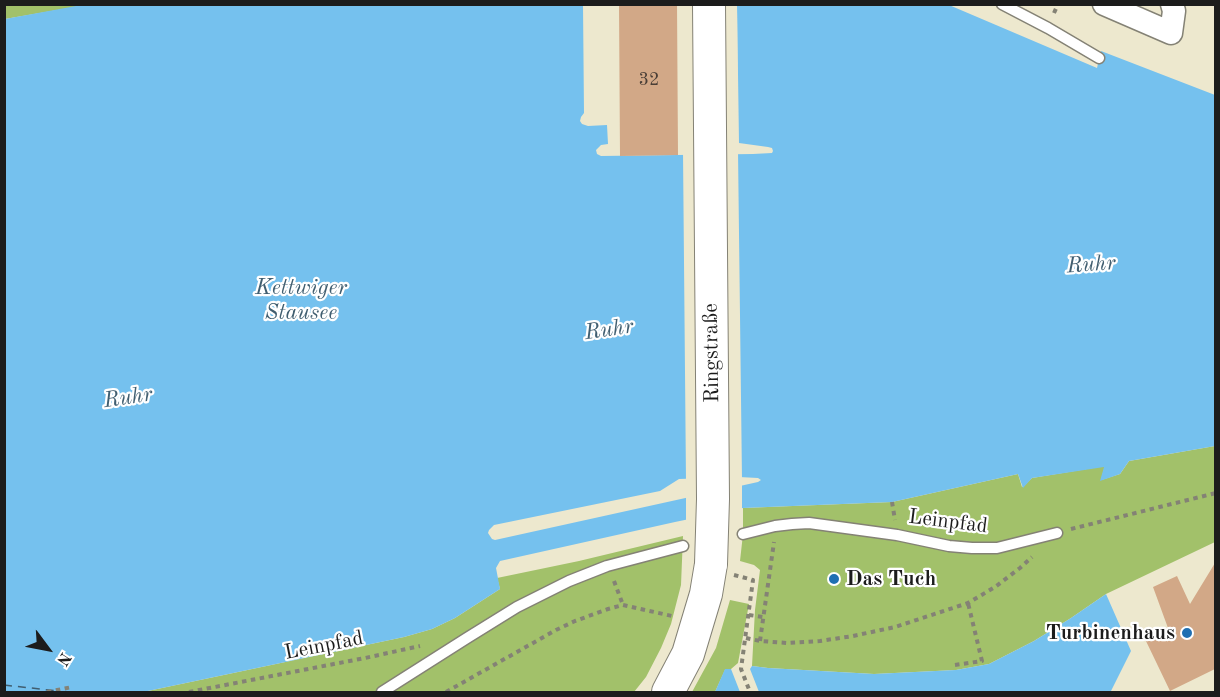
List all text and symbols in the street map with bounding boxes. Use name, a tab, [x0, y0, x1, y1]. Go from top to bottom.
house number: 32	[639, 69, 659, 91]
water label: Ruhr	[1066, 250, 1116, 280]
water label: Kettwiger Stausee	[255, 275, 347, 326]
street label: Ringstraße	[699, 303, 725, 403]
water label: Ruhr	[583, 314, 635, 346]
water label: Ruhr	[102, 382, 154, 414]
street label: Leinpfad	[907, 505, 989, 539]
place label: Das Tuch	[846, 566, 936, 592]
marker: Das Tuch	[827, 572, 841, 586]
north arrow	[18, 619, 78, 679]
place label: Turbinenhaus	[1046, 620, 1175, 646]
street label: Leinpfad	[282, 626, 366, 666]
marker: Turbinenhaus	[1180, 626, 1194, 640]
text: N	[53, 649, 73, 668]

